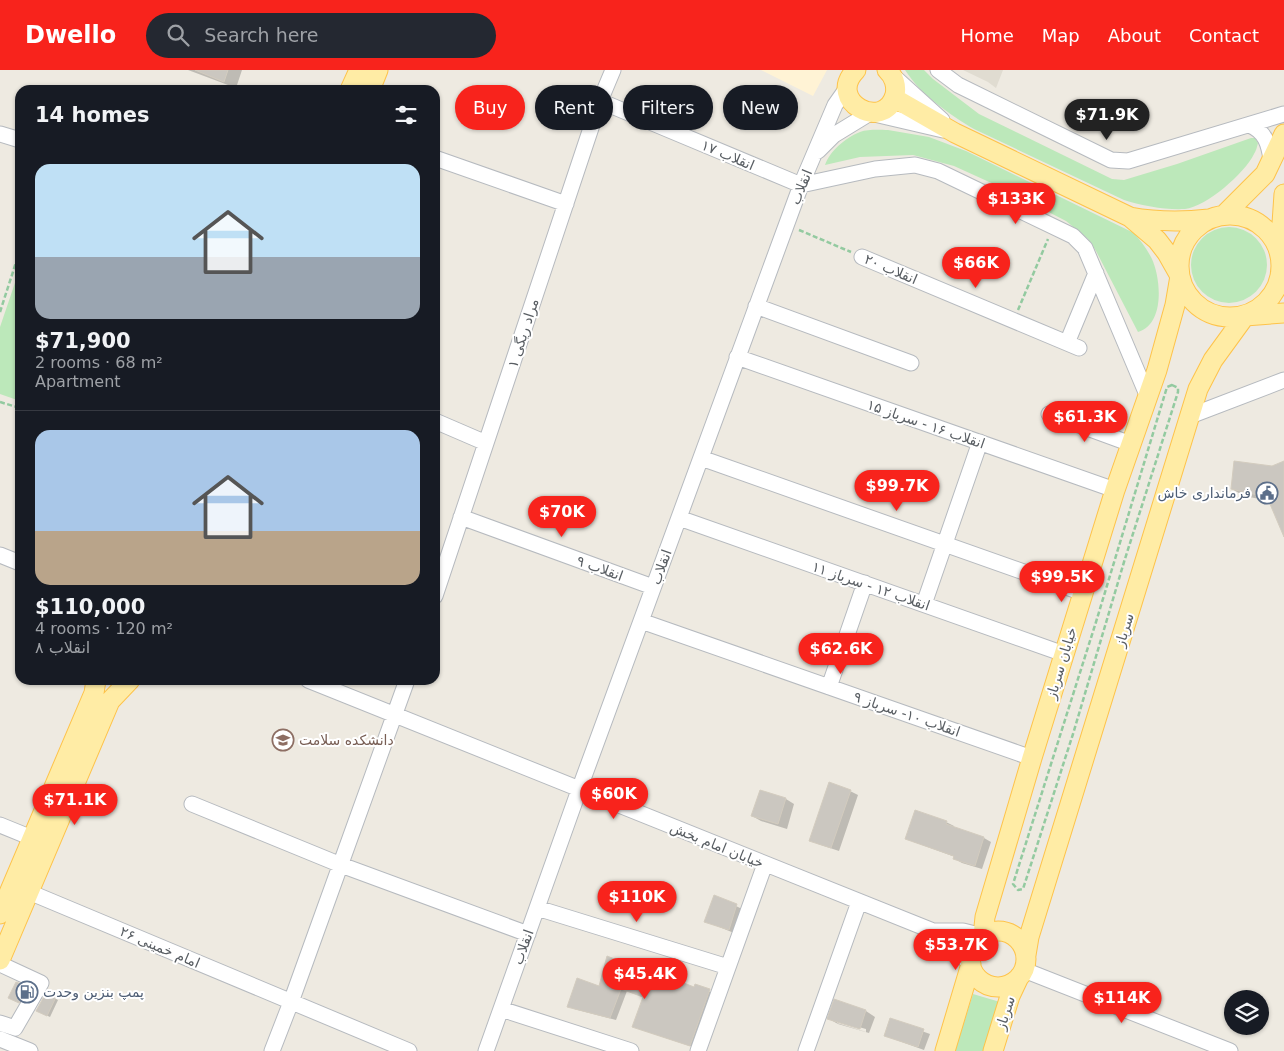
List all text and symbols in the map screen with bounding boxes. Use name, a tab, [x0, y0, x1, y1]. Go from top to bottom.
search box	[146, 13, 496, 58]
text: Dwello	[25, 21, 116, 49]
icon: search	[164, 21, 192, 49]
text: Search here	[204, 24, 318, 46]
text: Home	[961, 25, 1014, 46]
text: Map	[1042, 25, 1080, 46]
text: About	[1108, 25, 1161, 46]
text: Contact	[1189, 25, 1259, 46]
chip: Buy	[455, 85, 525, 130]
chip: Rent	[535, 85, 613, 130]
chip: Filters	[623, 85, 713, 130]
chip: New	[723, 85, 798, 130]
pin: $71.9K	[1066, 98, 1148, 141]
icon: filters	[392, 101, 420, 129]
text: 14 homes	[35, 103, 150, 127]
text: $71.9K	[1075, 105, 1139, 124]
street label: انقلاب ۱۷	[699, 137, 757, 173]
street label: انقلاب	[787, 167, 815, 207]
pin: $133K	[981, 182, 1051, 225]
text: $133K	[988, 189, 1044, 208]
icon: home	[183, 197, 273, 287]
pin: $66K	[946, 246, 1006, 289]
street label: انقلاب ۲۰	[862, 251, 920, 287]
text: $66K	[953, 253, 999, 272]
street label: مراد ریگی ۱	[504, 296, 543, 370]
text: $71,900	[35, 329, 131, 353]
text: 2 rooms · 68 m²	[35, 353, 163, 372]
text: Apartment	[35, 372, 121, 391]
street label: انقلاب ۱۶ - سرباز ۱۵	[865, 396, 987, 453]
pin: $61.3K	[1044, 400, 1126, 443]
text: $61.3K	[1053, 407, 1117, 426]
icon: home	[183, 462, 273, 552]
pin: $99.7K	[856, 470, 938, 512]
text: $99.7K	[865, 476, 929, 495]
public building icon: فرمانداری خاش	[1255, 481, 1279, 505]
place label: فرمانداری خاش	[1158, 485, 1251, 502]
pin: $70K	[532, 496, 592, 538]
text: $70K	[539, 502, 585, 521]
street label: انقلاب	[647, 547, 675, 587]
street label: انقلاب ۹	[575, 552, 625, 584]
street label: انقلاب ۱۲ - سرباز ۱۱	[810, 558, 932, 615]
pin: $99.5K	[1021, 560, 1103, 603]
text: $99.5K	[1030, 567, 1094, 586]
text: $110,000	[35, 595, 145, 619]
street label: سرباز	[1111, 611, 1138, 650]
text: 4 rooms · 120 m²	[35, 619, 173, 638]
street label: خیابان سرباز	[1042, 625, 1080, 702]
pin: $62.6K	[800, 632, 882, 675]
text: انقلاب ۸	[35, 638, 90, 657]
text: $62.6K	[809, 639, 873, 658]
street label: انقلاب ۱۰- سرباز ۹	[851, 688, 962, 741]
school or university icon: دانشکده سلامت	[271, 728, 295, 752]
place label: دانشکده سلامت	[299, 732, 394, 748]
pin: $60K	[584, 778, 644, 820]
pin: $71.1K	[34, 784, 116, 826]
text: $60K	[591, 784, 637, 803]
text: $71.1K	[43, 790, 107, 809]
street label: خیابان امام بخش	[667, 819, 766, 872]
pin: $110K	[602, 880, 672, 923]
text: $110K	[609, 887, 665, 906]
street label: امام خمینی ۲۶	[118, 923, 202, 971]
street label: انقلاب	[509, 927, 537, 967]
pin: $53.7K	[915, 928, 997, 971]
text: $53.7K	[924, 935, 988, 954]
pin: $45.4K	[604, 958, 686, 1000]
text: $45.4K	[613, 964, 677, 983]
fuel station icon: پمپ بنزین وحدت	[15, 980, 39, 1004]
pin: $114K	[1087, 982, 1157, 1024]
place label: پمپ بنزین وحدت	[43, 984, 144, 1001]
text: $114K	[1094, 988, 1150, 1007]
map controls	[1224, 990, 1269, 1035]
button: layers	[1224, 990, 1269, 1035]
street label: سرباز	[992, 994, 1019, 1033]

